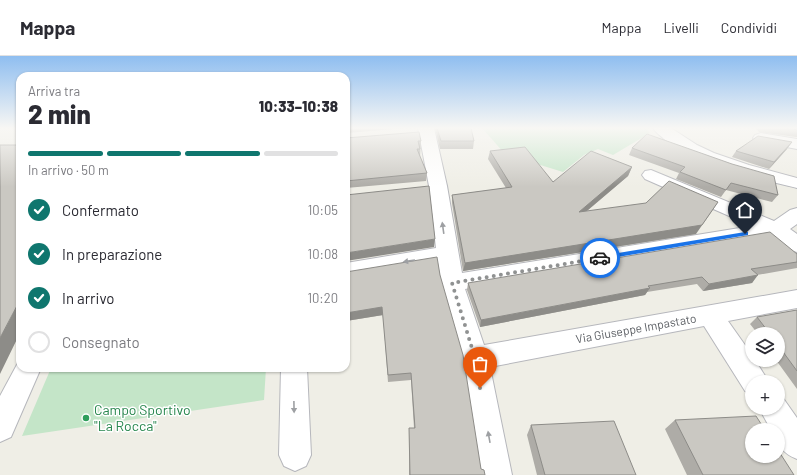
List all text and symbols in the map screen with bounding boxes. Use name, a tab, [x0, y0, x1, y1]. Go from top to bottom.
text: Mappa	[20, 16, 75, 39]
text: Mappa	[602, 19, 641, 36]
text: Livelli	[663, 19, 699, 36]
text: Condividi	[721, 19, 777, 36]
text: Arriva tra	[28, 83, 80, 99]
text: 10:33–10:38	[259, 97, 338, 115]
text: 2 min	[28, 98, 91, 129]
text: In arrivo · 50 m	[28, 162, 109, 178]
pin	[728, 193, 762, 234]
icon: check	[28, 199, 50, 221]
icon: home	[734, 199, 756, 221]
text: Confermato	[62, 201, 139, 219]
text: 10:05	[308, 202, 338, 218]
one-way arrow	[440, 222, 446, 234]
courier	[580, 238, 620, 278]
icon: check	[28, 243, 50, 265]
text: In preparazione	[62, 245, 162, 263]
text: 10:08	[308, 246, 338, 262]
icon: car	[589, 247, 611, 269]
one-way arrow	[403, 258, 415, 264]
icon: check	[28, 287, 50, 309]
text: In arrivo	[62, 289, 114, 307]
text: 10:20	[307, 290, 338, 306]
street label: Via Giuseppe Impastato	[574, 310, 697, 346]
map controls	[745, 327, 785, 463]
button: layers	[745, 327, 785, 367]
text: Consegnato	[62, 333, 140, 351]
pin	[463, 347, 497, 388]
icon: bag	[469, 353, 491, 375]
button: +	[745, 375, 785, 415]
place label: Campo Sportivo "La Rocca"	[94, 401, 191, 434]
one-way arrow	[291, 401, 297, 414]
marker: Campo Sportivo "La Rocca"	[81, 413, 91, 423]
button: −	[745, 423, 785, 463]
one-way arrow	[486, 430, 492, 443]

